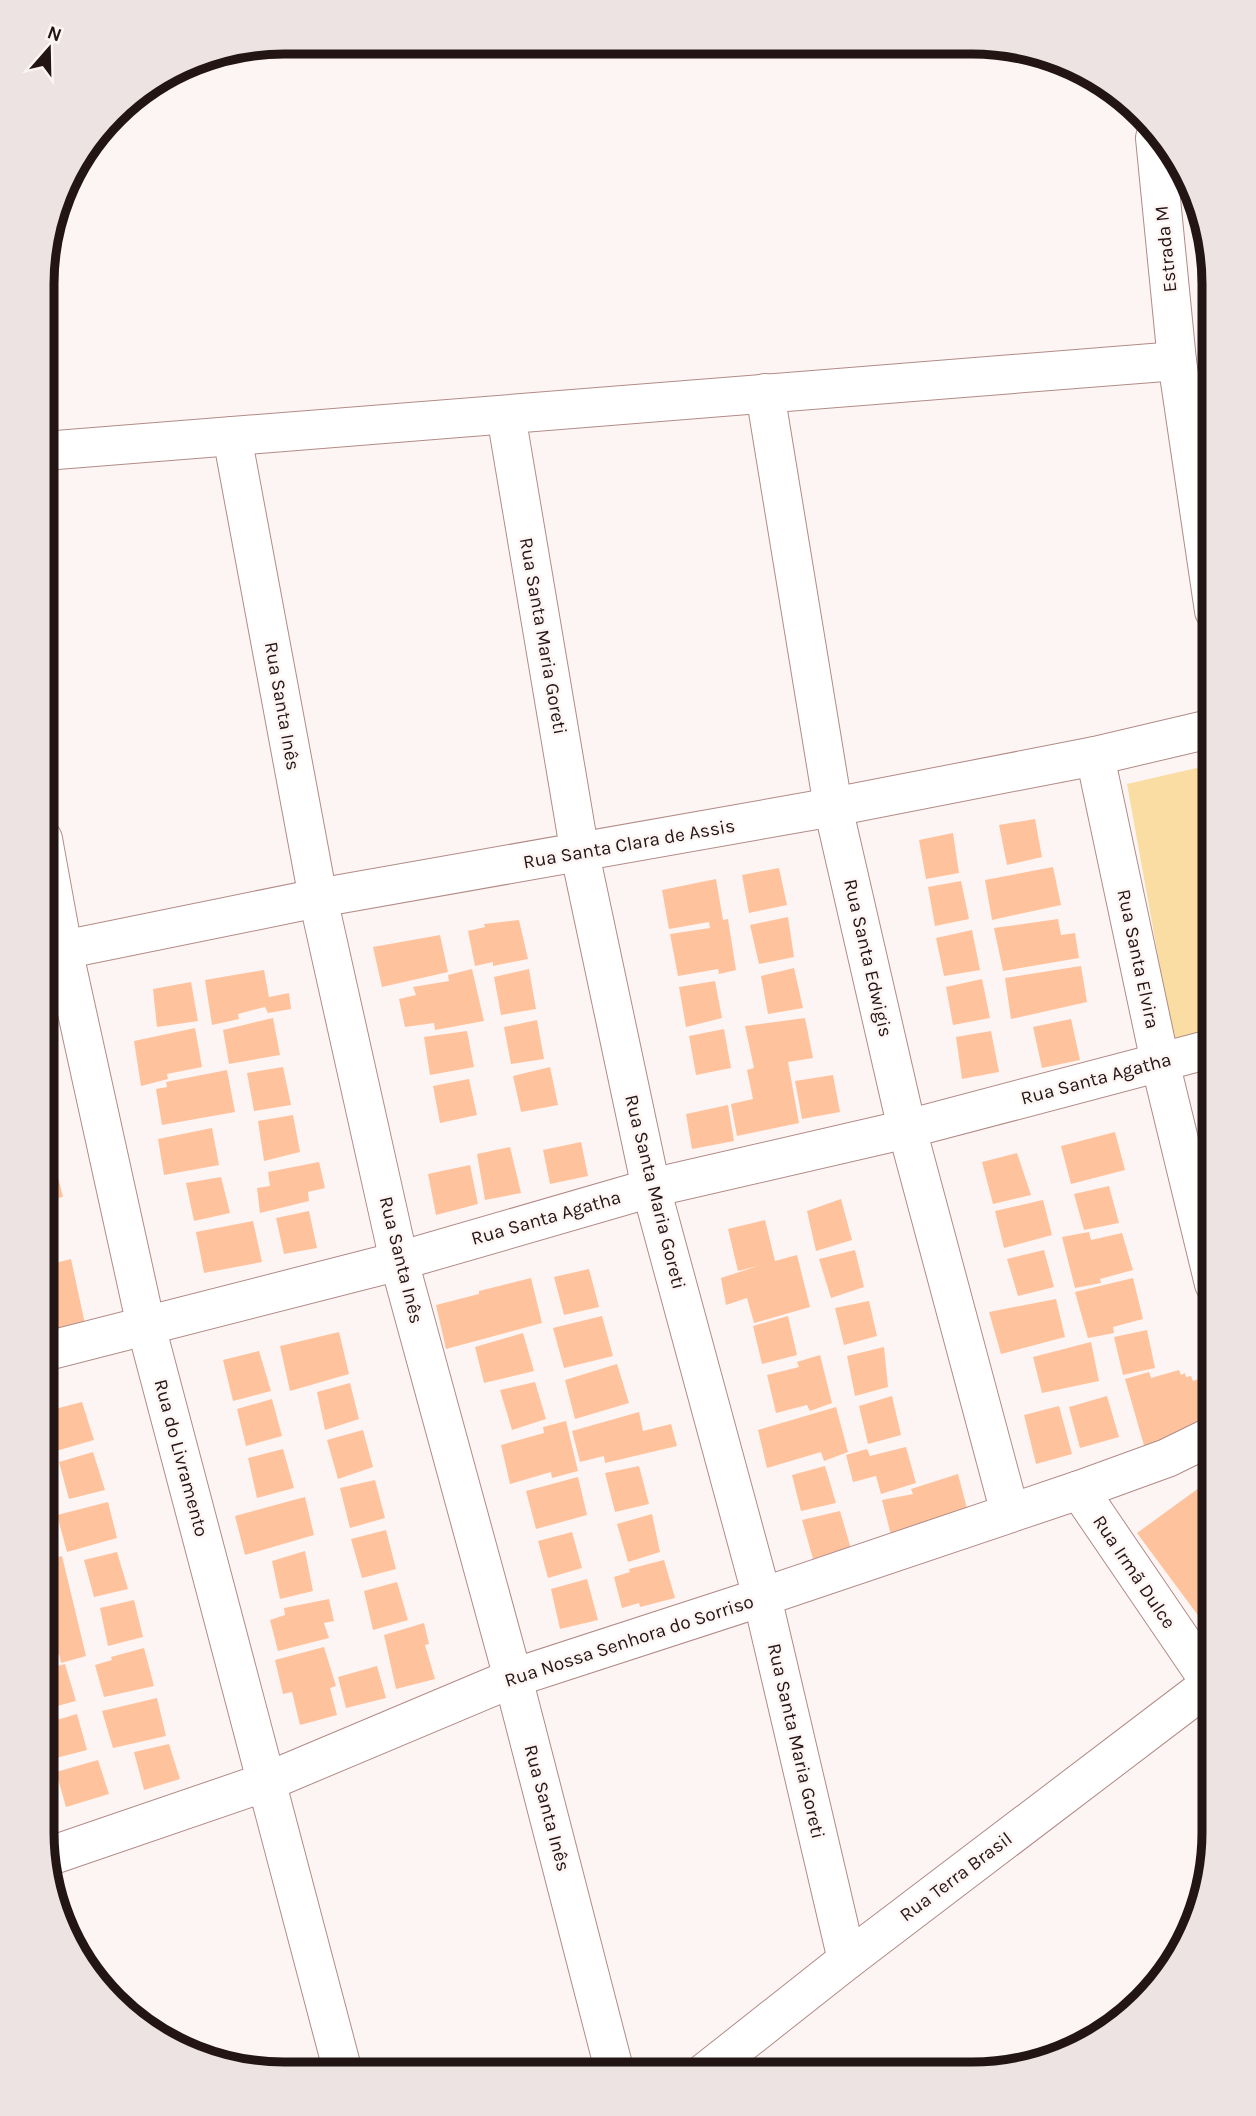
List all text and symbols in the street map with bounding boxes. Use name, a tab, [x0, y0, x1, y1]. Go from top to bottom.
north arrow	[14, 14, 84, 84]
text: N	[44, 21, 65, 47]
street label: Estrada M	[1150, 204, 1182, 294]
street label: Rua Santa Maria Goreti	[515, 536, 571, 736]
street label: Rua Santa Inês	[260, 640, 304, 772]
street label: Rua Santa Clara de Assis	[521, 815, 737, 873]
street label: Rua Santa Edwigis	[839, 877, 897, 1039]
street label: Rua Santa Elvira	[1112, 887, 1164, 1031]
street label: Rua Santa Agatha	[1018, 1048, 1174, 1110]
street label: Rua Santa Maria Goreti	[620, 1092, 690, 1292]
street label: Rua Santa Agatha	[469, 1186, 623, 1250]
street label: Rua Santa Inês	[375, 1194, 427, 1326]
street label: Rua do Livramento	[149, 1377, 213, 1539]
street label: Rua Irmã Dulce	[1088, 1511, 1180, 1633]
street label: Rua Nossa Senhora do Sorriso	[502, 1590, 756, 1692]
street label: Rua Santa Maria Goreti	[763, 1641, 829, 1841]
street label: Rua Santa Inês	[520, 1742, 574, 1874]
street label: Rua Terra Brasil	[896, 1828, 1016, 1926]

